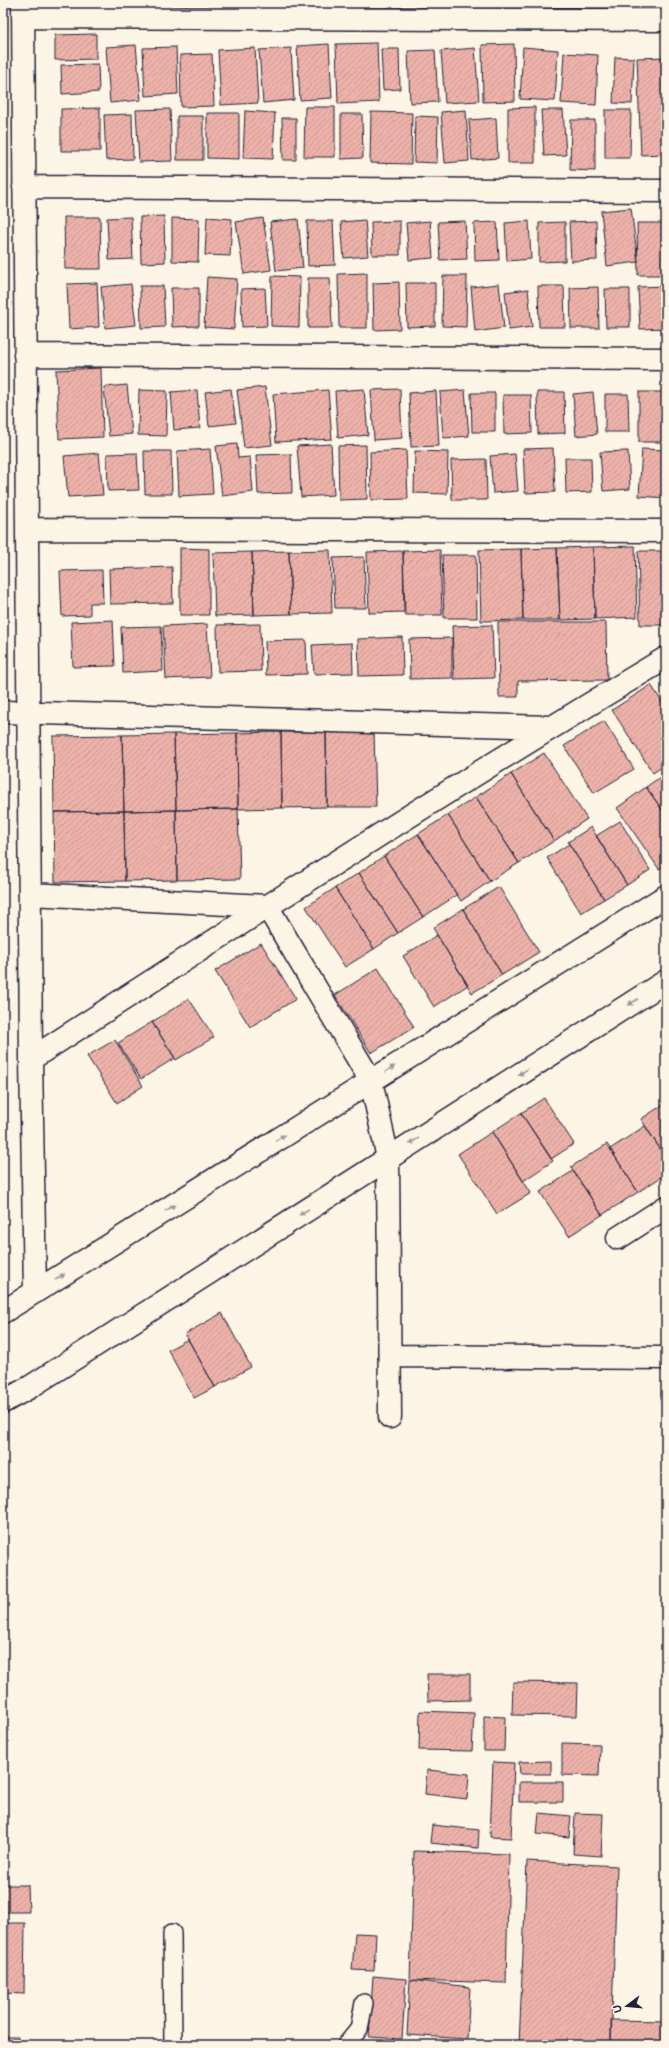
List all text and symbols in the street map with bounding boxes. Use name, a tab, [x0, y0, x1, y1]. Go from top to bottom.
one-way arrow	[628, 998, 638, 1006]
one-way arrow	[385, 1065, 395, 1073]
one-way arrow	[518, 1068, 528, 1076]
one-way arrow	[274, 1135, 286, 1142]
one-way arrow	[408, 1138, 420, 1145]
one-way arrow	[164, 1204, 176, 1211]
one-way arrow	[298, 1208, 310, 1215]
one-way arrow	[54, 1273, 66, 1280]
north arrow	[607, 1986, 647, 2026]
text: U	[610, 2003, 625, 2014]

